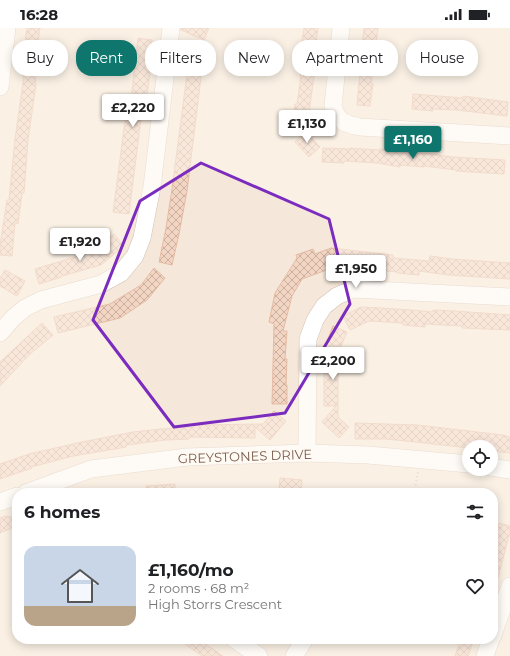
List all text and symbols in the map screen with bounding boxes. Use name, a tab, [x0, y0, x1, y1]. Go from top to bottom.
text: 16:28	[20, 5, 58, 24]
chip: Buy	[12, 40, 68, 76]
chip: Rent	[76, 40, 137, 76]
chip: Filters	[145, 40, 216, 76]
chip: New	[224, 40, 284, 76]
chip: Apartment	[292, 40, 398, 76]
chip: House	[406, 40, 478, 76]
pin: £2,220	[100, 94, 166, 128]
text: £2,220	[111, 99, 155, 115]
pin: £1,130	[274, 110, 340, 144]
text: £1,130	[288, 115, 326, 131]
pin: £1,160	[380, 126, 446, 160]
text: £1,160	[393, 131, 433, 147]
pin: £1,920	[47, 228, 113, 262]
text: £1,920	[59, 233, 101, 249]
pin: £1,950	[323, 255, 389, 289]
text: £1,950	[335, 260, 377, 276]
pin: £2,200	[300, 347, 366, 381]
text: £2,200	[310, 352, 356, 368]
map controls	[462, 440, 498, 476]
button: locate	[462, 440, 498, 476]
street label: GREYSTONES DRIVE	[178, 446, 312, 466]
icon: filters	[464, 501, 486, 523]
text: 6 homes	[24, 502, 100, 522]
text: £1,160/mo	[148, 560, 234, 580]
icon: home	[56, 562, 104, 610]
icon: heart	[464, 575, 486, 597]
text: 2 rooms · 68 m²	[148, 580, 249, 596]
text: High Storrs Crescent	[148, 596, 282, 612]

